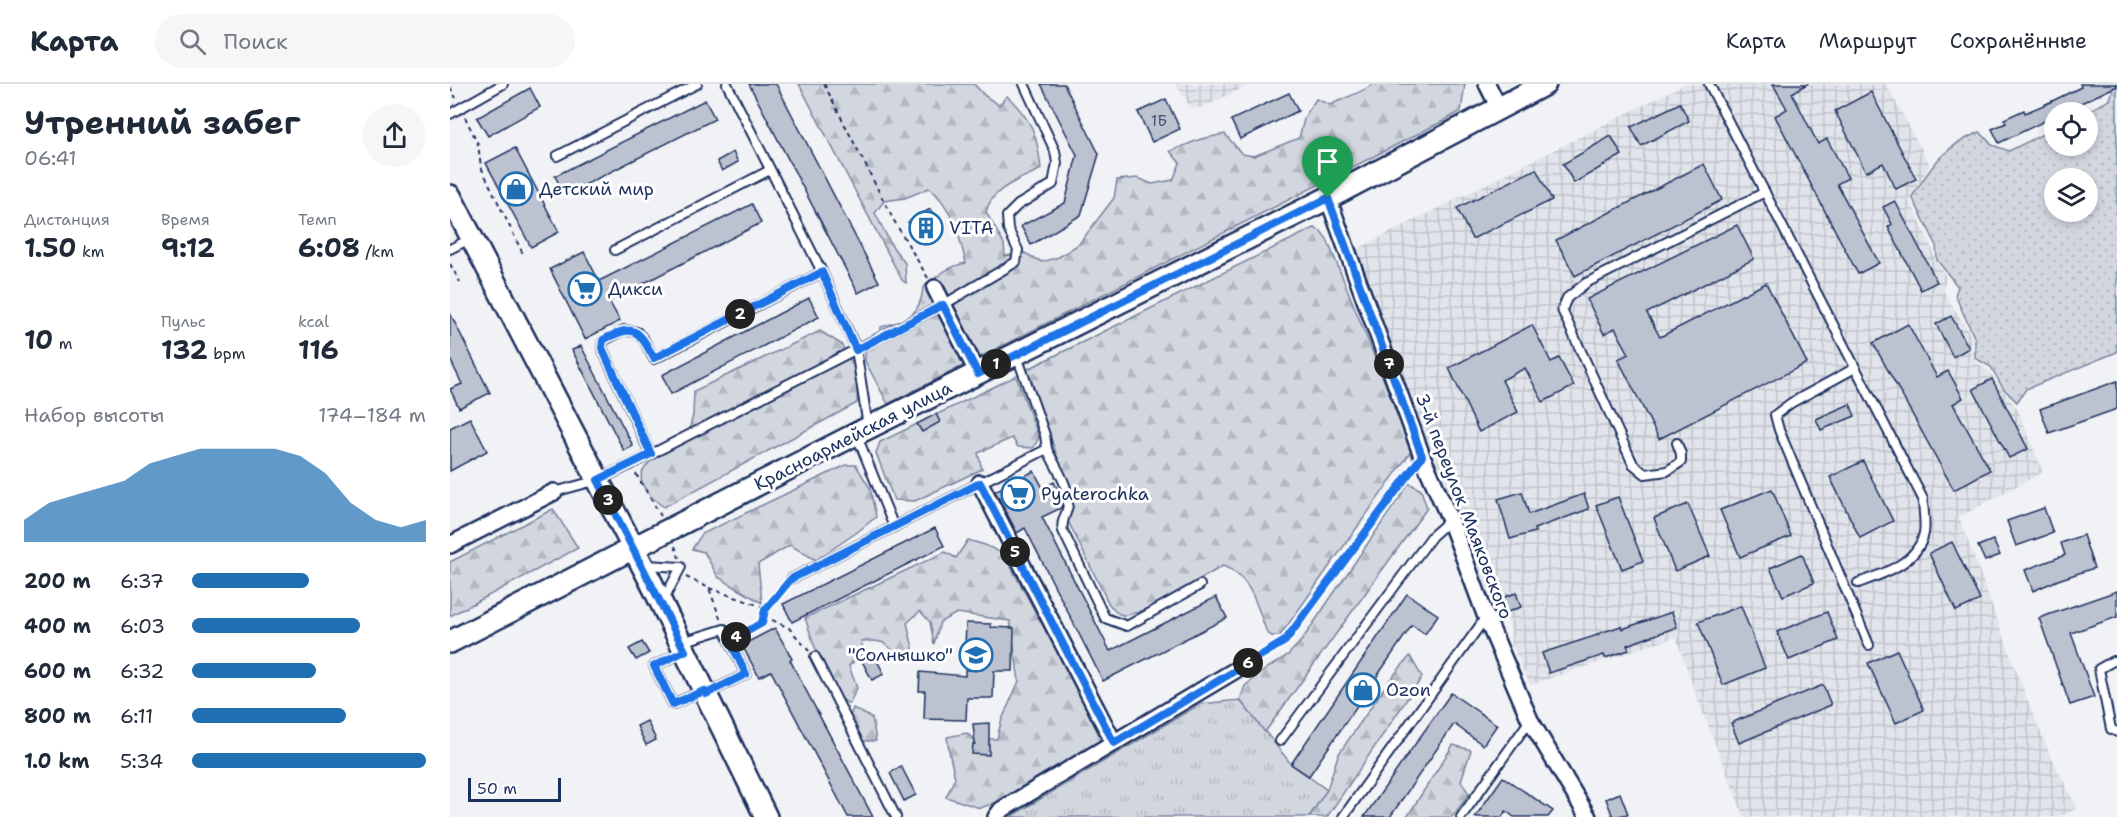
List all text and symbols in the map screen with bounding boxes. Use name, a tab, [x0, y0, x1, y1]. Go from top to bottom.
search box	[155, 14, 575, 68]
text: Карта	[30, 22, 119, 60]
icon: search	[176, 25, 209, 58]
text: Поиск	[224, 27, 288, 56]
text: Карта	[1726, 27, 1786, 55]
text: Маршрут	[1819, 27, 1917, 55]
text: Сохранённые	[1950, 27, 2087, 55]
text: Утренний забег	[24, 100, 301, 145]
map controls	[2044, 102, 2098, 222]
button: locate	[2044, 102, 2098, 156]
button: share	[363, 104, 426, 167]
house number: 1Б	[1151, 111, 1167, 131]
pin	[1302, 136, 1353, 198]
text: 06:41	[24, 145, 77, 171]
icon: arrive	[1311, 145, 1344, 178]
button: layers	[2044, 168, 2098, 222]
shop icon: Детский мир	[498, 171, 534, 207]
place label: Детский мир	[539, 177, 654, 201]
text: Дистанция	[24, 209, 110, 230]
text: Время	[161, 209, 210, 230]
text: Темп	[298, 209, 337, 230]
building icon: VITA	[908, 210, 944, 246]
place label: VITA	[949, 216, 993, 240]
text: 1.50	[24, 230, 77, 265]
text: 9:12	[161, 230, 215, 265]
text: 6:08	[298, 230, 360, 265]
text: km	[77, 241, 105, 262]
text: /km	[360, 241, 394, 262]
supermarket icon: Дикси	[567, 271, 603, 307]
place label: Дикси	[608, 277, 663, 301]
pin: 2	[725, 299, 755, 329]
text: 2	[734, 303, 746, 324]
text: Пульс	[161, 311, 206, 332]
text: kcal	[298, 311, 329, 332]
text: 10	[24, 322, 53, 357]
text: 132	[161, 332, 208, 367]
text: 116	[298, 332, 339, 367]
text: m	[53, 333, 73, 354]
text: bpm	[208, 343, 245, 364]
pin: 1	[981, 349, 1011, 379]
pin: 7	[1374, 349, 1404, 379]
text: 1	[992, 353, 1000, 374]
text: 7	[1383, 353, 1395, 374]
street label: Красноармейская улица	[750, 376, 956, 496]
street label: 3-й переулок Маяковского	[1410, 390, 1518, 622]
text: Набор высоты	[24, 402, 164, 428]
text: 174–184 m	[318, 402, 426, 428]
supermarket icon: Pyaterochka	[1000, 476, 1036, 512]
place label: Pyaterochka	[1041, 482, 1149, 506]
pin: 3	[593, 485, 623, 515]
text: 3	[602, 489, 614, 510]
pin: 5	[1000, 537, 1030, 567]
text: 5	[1010, 541, 1020, 562]
text: 200 m	[24, 568, 91, 594]
text: 6:37	[120, 568, 164, 594]
text: 400 m	[24, 613, 91, 639]
text: 6:03	[120, 613, 165, 639]
pin: 4	[721, 622, 751, 652]
text: 4	[730, 626, 742, 647]
school or university icon: "Солнышко"	[958, 637, 994, 673]
place label: "Солнышко"	[848, 643, 953, 667]
pin: 6	[1233, 648, 1263, 678]
text: 6	[1242, 652, 1254, 673]
text: 600 m	[24, 658, 91, 684]
text: 6:32	[120, 658, 164, 684]
shop icon: Ozon	[1345, 672, 1381, 708]
place label: Ozon	[1386, 678, 1431, 702]
text: 800 m	[24, 703, 91, 729]
text: 6:11	[120, 703, 153, 729]
text: 1.0 km	[24, 748, 89, 774]
text: 5:34	[120, 748, 163, 774]
scale bar	[468, 775, 561, 802]
text: 50 m	[477, 778, 517, 799]

